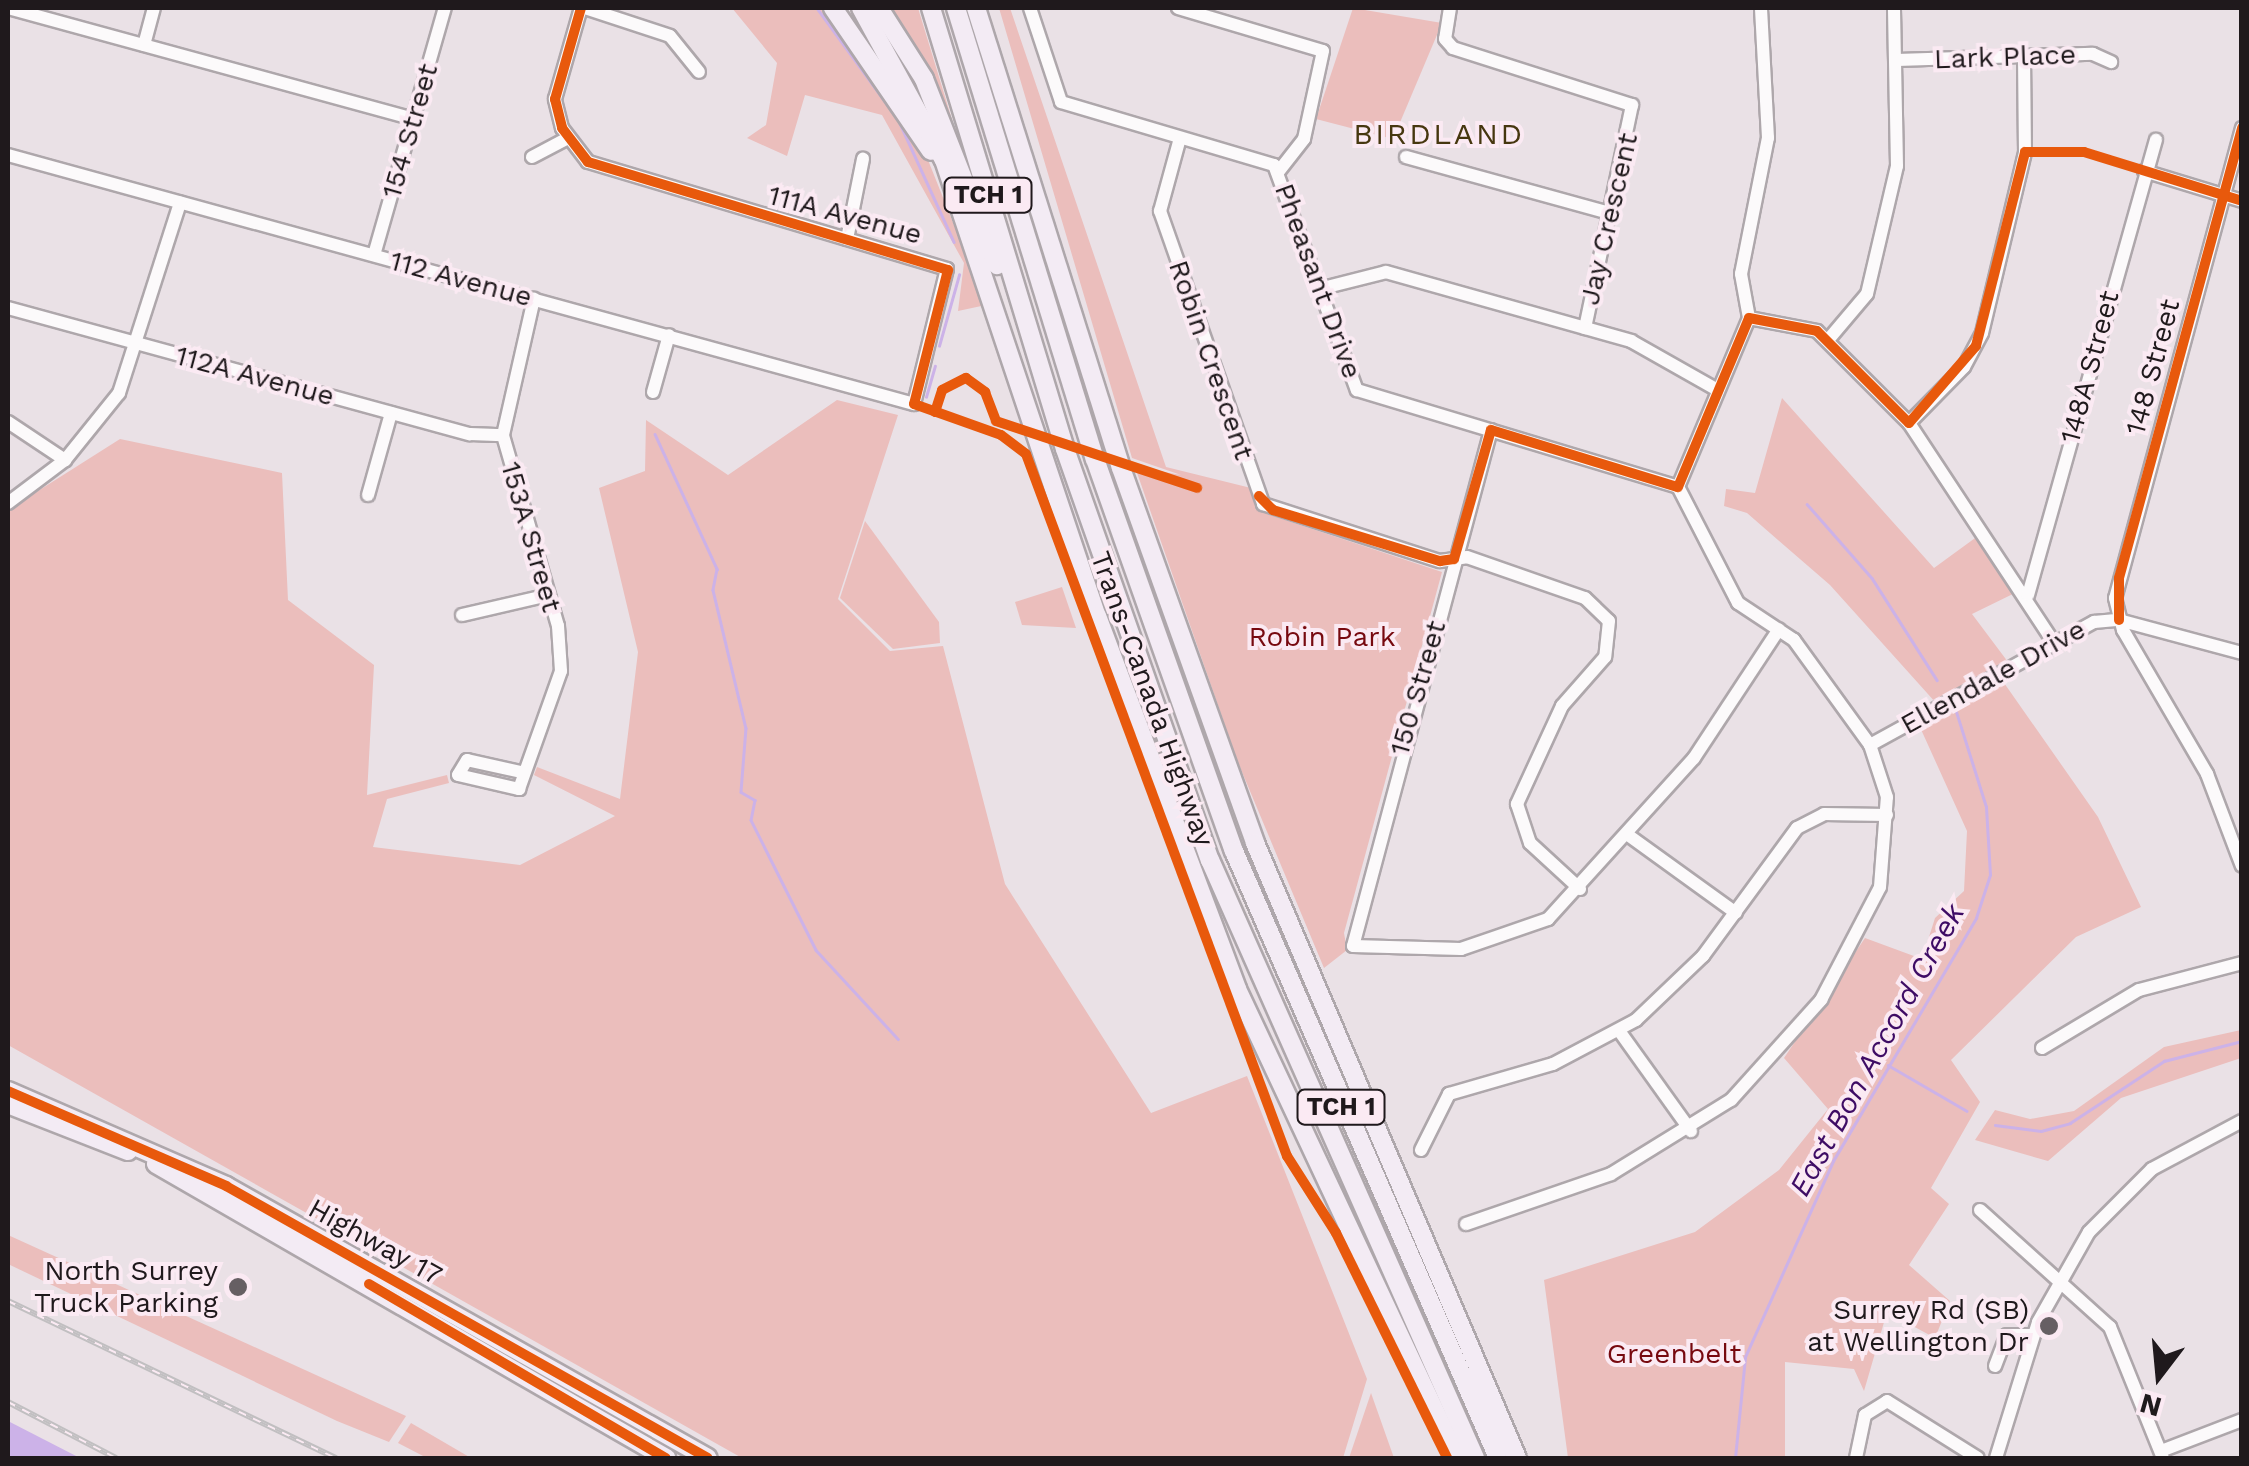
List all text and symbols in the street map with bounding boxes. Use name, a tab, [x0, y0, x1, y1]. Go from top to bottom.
street label: Lark Place	[1933, 38, 2077, 76]
street label: 154 Street	[375, 60, 445, 202]
district label: BIRDLAND	[1353, 116, 1525, 152]
street label: Jay Crescent	[1573, 129, 1645, 309]
road number: TCH 1	[943, 175, 1033, 215]
street label: 111A Avenue	[763, 178, 927, 252]
street label: Pheasant Drive	[1267, 179, 1369, 383]
street label: 112 Avenue	[386, 244, 536, 314]
street label: Robin Crescent	[1161, 256, 1261, 464]
street label: 148A Street	[2053, 287, 2127, 447]
street label: 148 Street	[2119, 295, 2187, 439]
street label: 112A Avenue	[171, 338, 339, 414]
street label: 153A Street	[493, 457, 569, 617]
street label: Trans-Canada Highway	[1083, 547, 1221, 851]
street label: Ellendale Drive	[1895, 612, 2091, 742]
street label: 150 Street	[1383, 617, 1453, 759]
park label: Robin Park	[1248, 620, 1396, 654]
water label: East Bon Accord Creek	[1781, 897, 1973, 1203]
road number: TCH 1	[1296, 1087, 1386, 1127]
street label: Highway 17	[302, 1191, 448, 1293]
place label: North Surrey Truck Parking	[33, 1254, 218, 1320]
marker: North Surrey Truck Parking	[227, 1276, 249, 1298]
place label: Surrey Rd (SB) at Wellington Dr	[1807, 1293, 2029, 1359]
marker: Surrey Rd (SB) at Wellington Dr	[2038, 1315, 2060, 1337]
north arrow	[2109, 1326, 2209, 1426]
park label: Greenbelt	[1607, 1337, 1741, 1371]
text: N	[2136, 1387, 2165, 1424]

